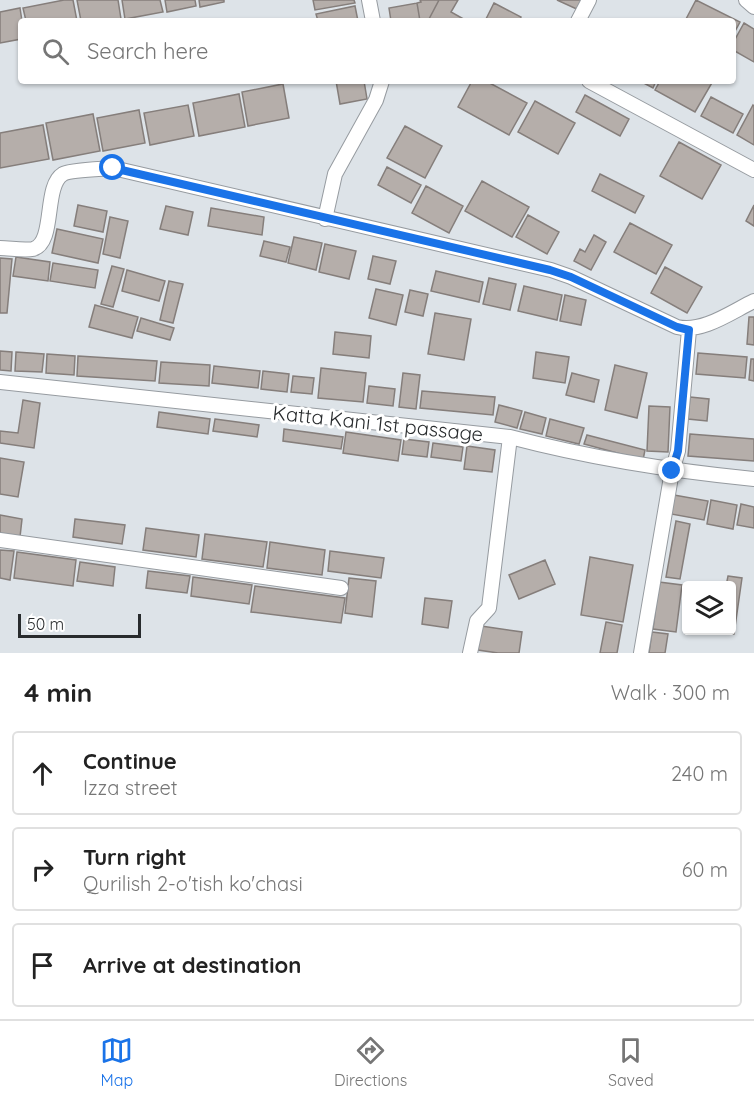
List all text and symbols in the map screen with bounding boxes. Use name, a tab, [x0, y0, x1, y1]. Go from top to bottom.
search box	[18, 18, 736, 84]
icon: search	[39, 35, 72, 68]
text: Search here	[87, 37, 208, 65]
route start	[99, 154, 125, 180]
street label: Katta Kani 1st passage	[272, 400, 484, 446]
route end	[658, 457, 684, 483]
map controls	[682, 581, 736, 635]
button: layers	[682, 581, 736, 635]
scale bar	[18, 611, 141, 638]
text: 50 m	[27, 614, 64, 634]
text: 4 min	[24, 676, 92, 709]
text: Walk · 300 m	[611, 680, 730, 705]
text: Continue	[83, 747, 177, 775]
icon: ahead	[26, 757, 59, 790]
text: 240 m	[671, 761, 728, 786]
text: Izza street	[83, 775, 178, 800]
text: Turn right	[83, 843, 187, 871]
icon: right	[26, 853, 59, 886]
text: 60 m	[682, 857, 728, 882]
text: Qurilish 2-o'tish ko'chasi	[83, 871, 303, 896]
icon: arrive	[26, 949, 59, 982]
text: Arrive at destination	[83, 951, 301, 979]
tab: Map	[100, 1034, 133, 1090]
tab: Directions	[334, 1034, 407, 1090]
tab: Saved	[608, 1034, 654, 1090]

